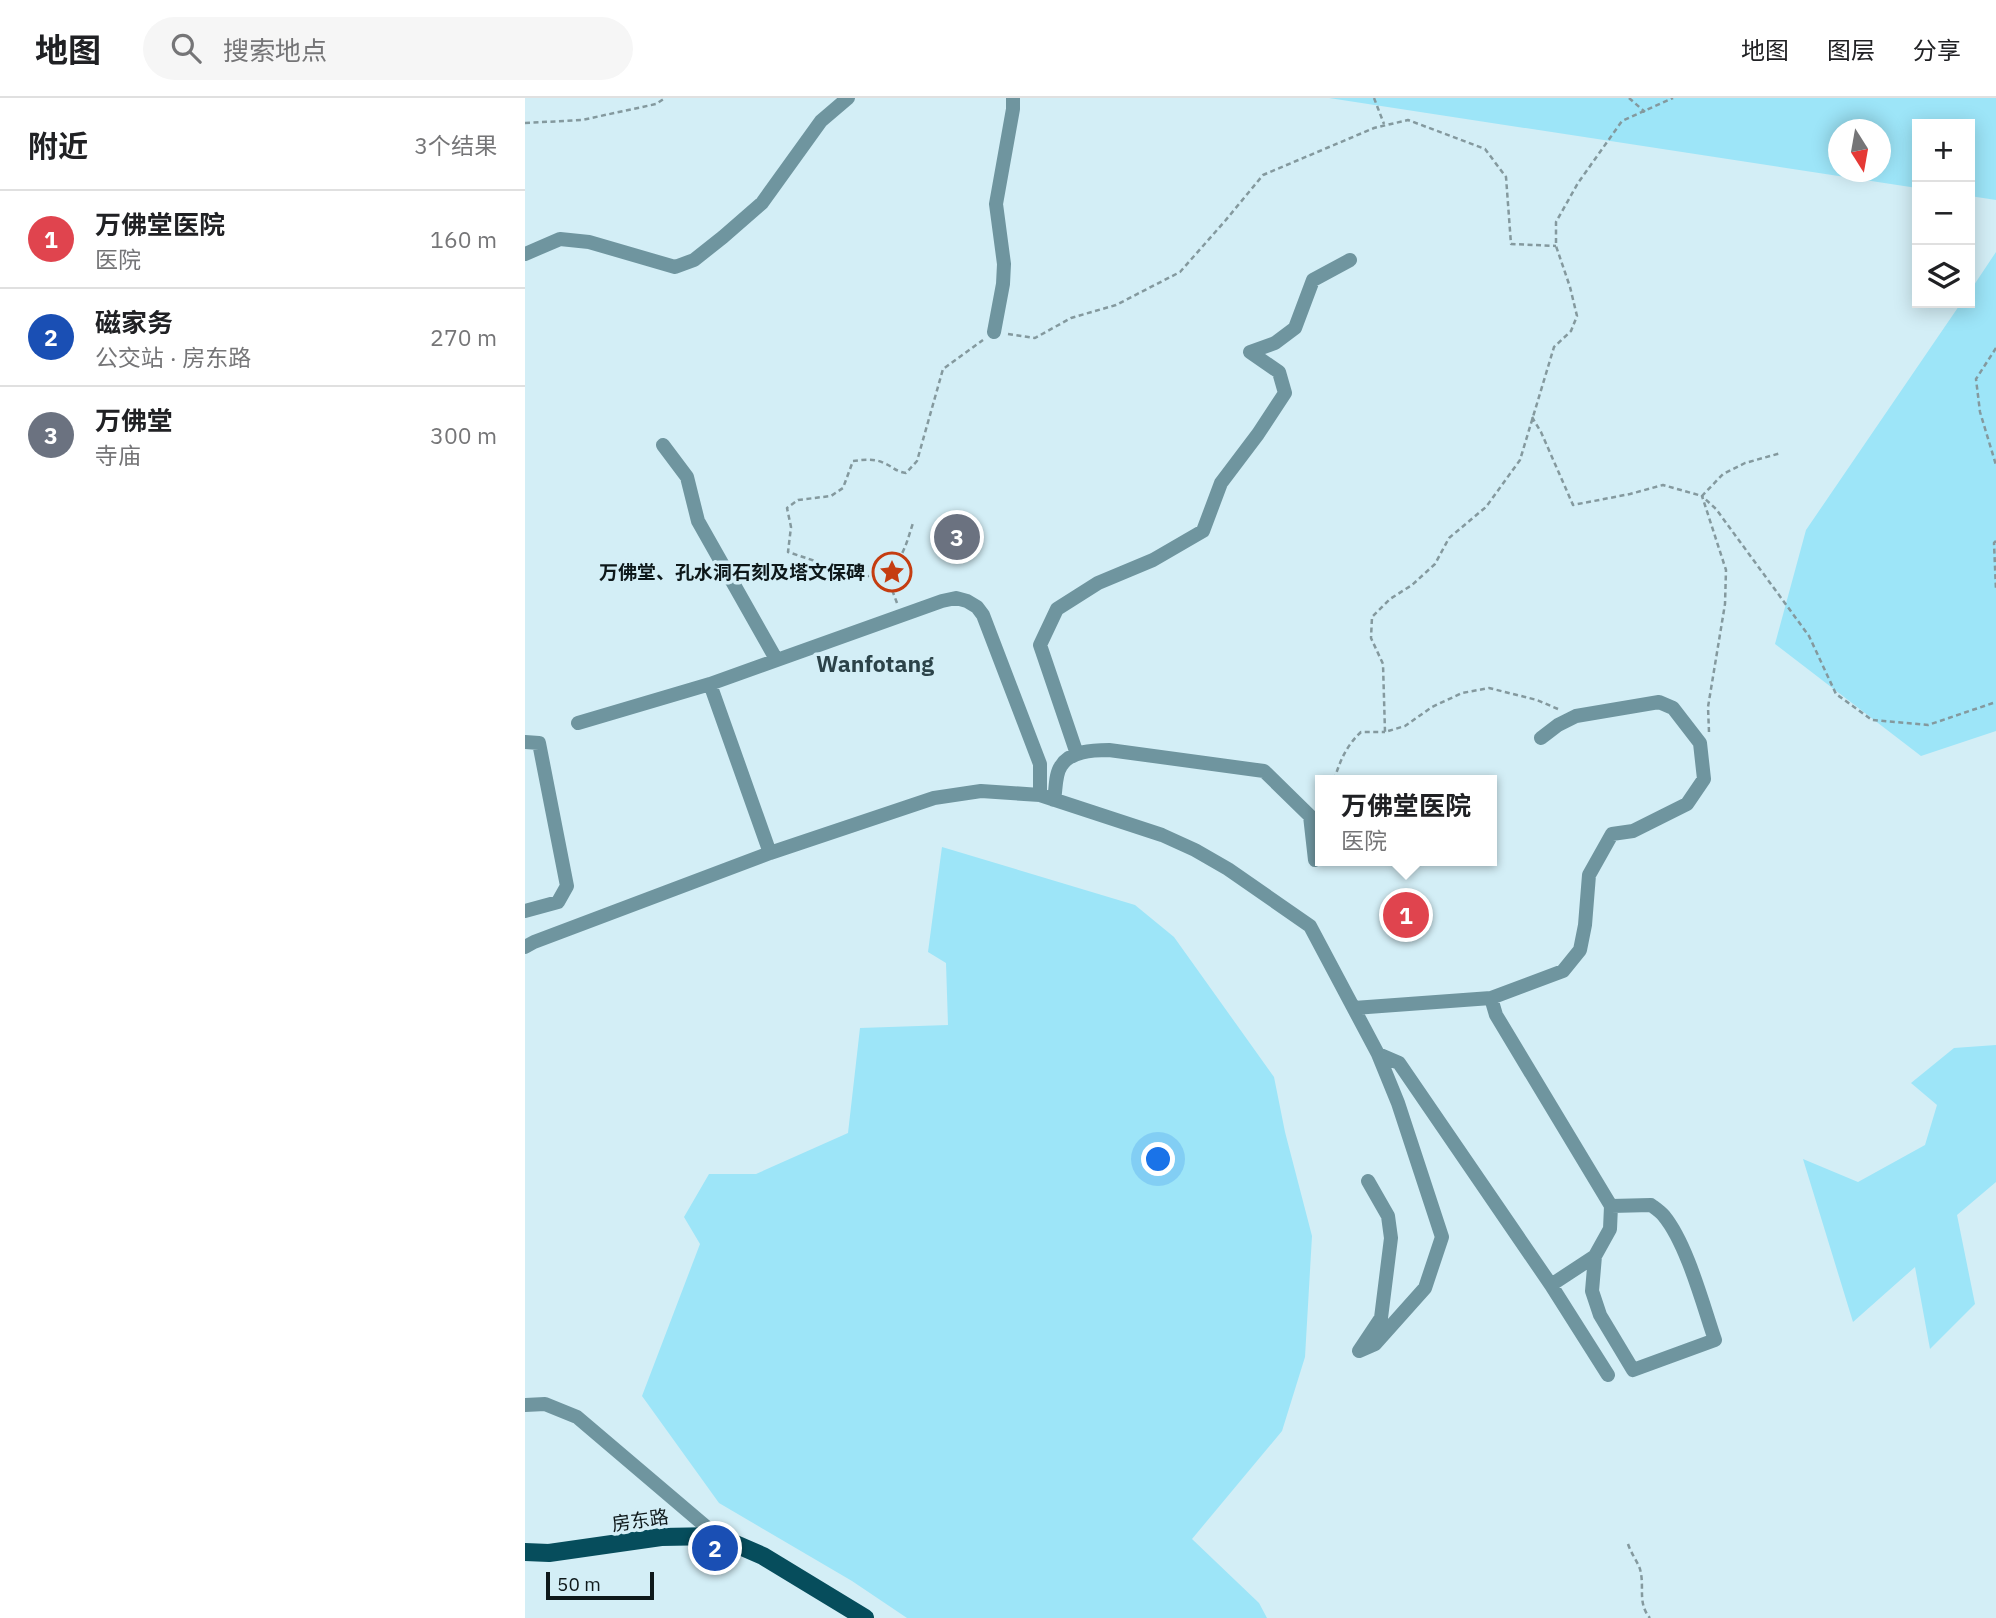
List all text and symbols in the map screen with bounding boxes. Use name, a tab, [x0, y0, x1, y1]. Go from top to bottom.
search box	[143, 17, 633, 80]
text: 地图	[35, 28, 101, 71]
icon: search	[167, 29, 205, 67]
text: 搜索地点	[223, 33, 327, 67]
text: 地图	[1741, 34, 1789, 66]
text: 图层	[1827, 34, 1875, 66]
text: 分享	[1913, 34, 1961, 66]
north arrow	[1828, 119, 1891, 182]
map controls	[1912, 119, 1975, 308]
button: +	[1912, 119, 1975, 182]
text: 附近	[28, 126, 88, 165]
text: 3个结果	[414, 130, 497, 160]
button: −	[1912, 182, 1975, 245]
text: 万佛堂医院	[95, 207, 225, 241]
text: 1	[44, 224, 58, 254]
text: 160 m	[430, 224, 497, 254]
text: 医院	[95, 244, 141, 274]
button: layers	[1912, 245, 1975, 308]
text: 磁家务	[95, 305, 173, 339]
text: 2	[44, 322, 58, 352]
text: 270 m	[430, 322, 497, 352]
text: 公交站 · 房东路	[95, 342, 251, 372]
text: 万佛堂	[95, 403, 173, 437]
text: 3	[44, 420, 58, 450]
text: 300 m	[430, 420, 497, 450]
text: 寺庙	[95, 440, 141, 470]
pin: 3	[934, 511, 980, 563]
place icon: 万佛堂、孔水洞石刻及塔文保碑	[871, 551, 913, 593]
place label: 万佛堂、孔水洞石刻及塔文保碑	[599, 560, 865, 584]
district label: Wanfotang	[816, 648, 934, 678]
popup	[1315, 775, 1497, 866]
text: 万佛堂医院	[1341, 788, 1471, 822]
text: 医院	[1341, 825, 1387, 855]
pin: 1	[1383, 889, 1429, 941]
your location	[1141, 1142, 1175, 1176]
street label: 房东路	[610, 1504, 670, 1536]
pin: 2	[692, 1522, 738, 1574]
scale bar	[546, 1569, 655, 1601]
text: 50 m	[557, 1572, 601, 1596]

